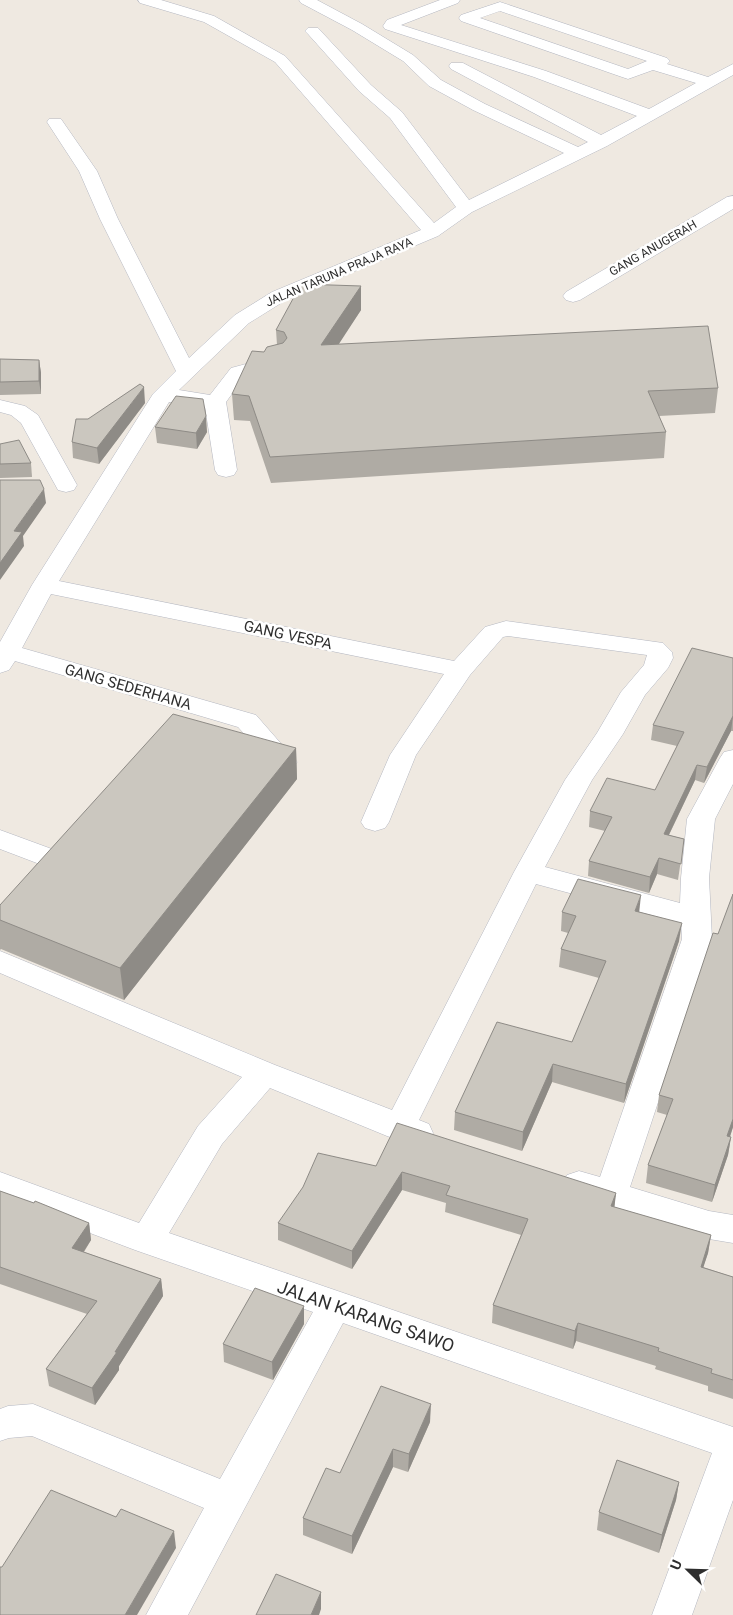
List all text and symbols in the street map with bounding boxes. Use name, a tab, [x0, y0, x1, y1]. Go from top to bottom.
street label: GANG ANUGERAH	[607, 217, 699, 279]
street label: JALAN TARUNA PRAJA RAYA	[263, 235, 415, 309]
street label: GANG VESPA	[242, 617, 334, 653]
street label: GANG SEDERHANA	[63, 660, 194, 714]
street label: JALAN KARANG SAWO	[275, 1276, 457, 1356]
north arrow	[663, 1545, 713, 1595]
text: U	[667, 1558, 685, 1572]

